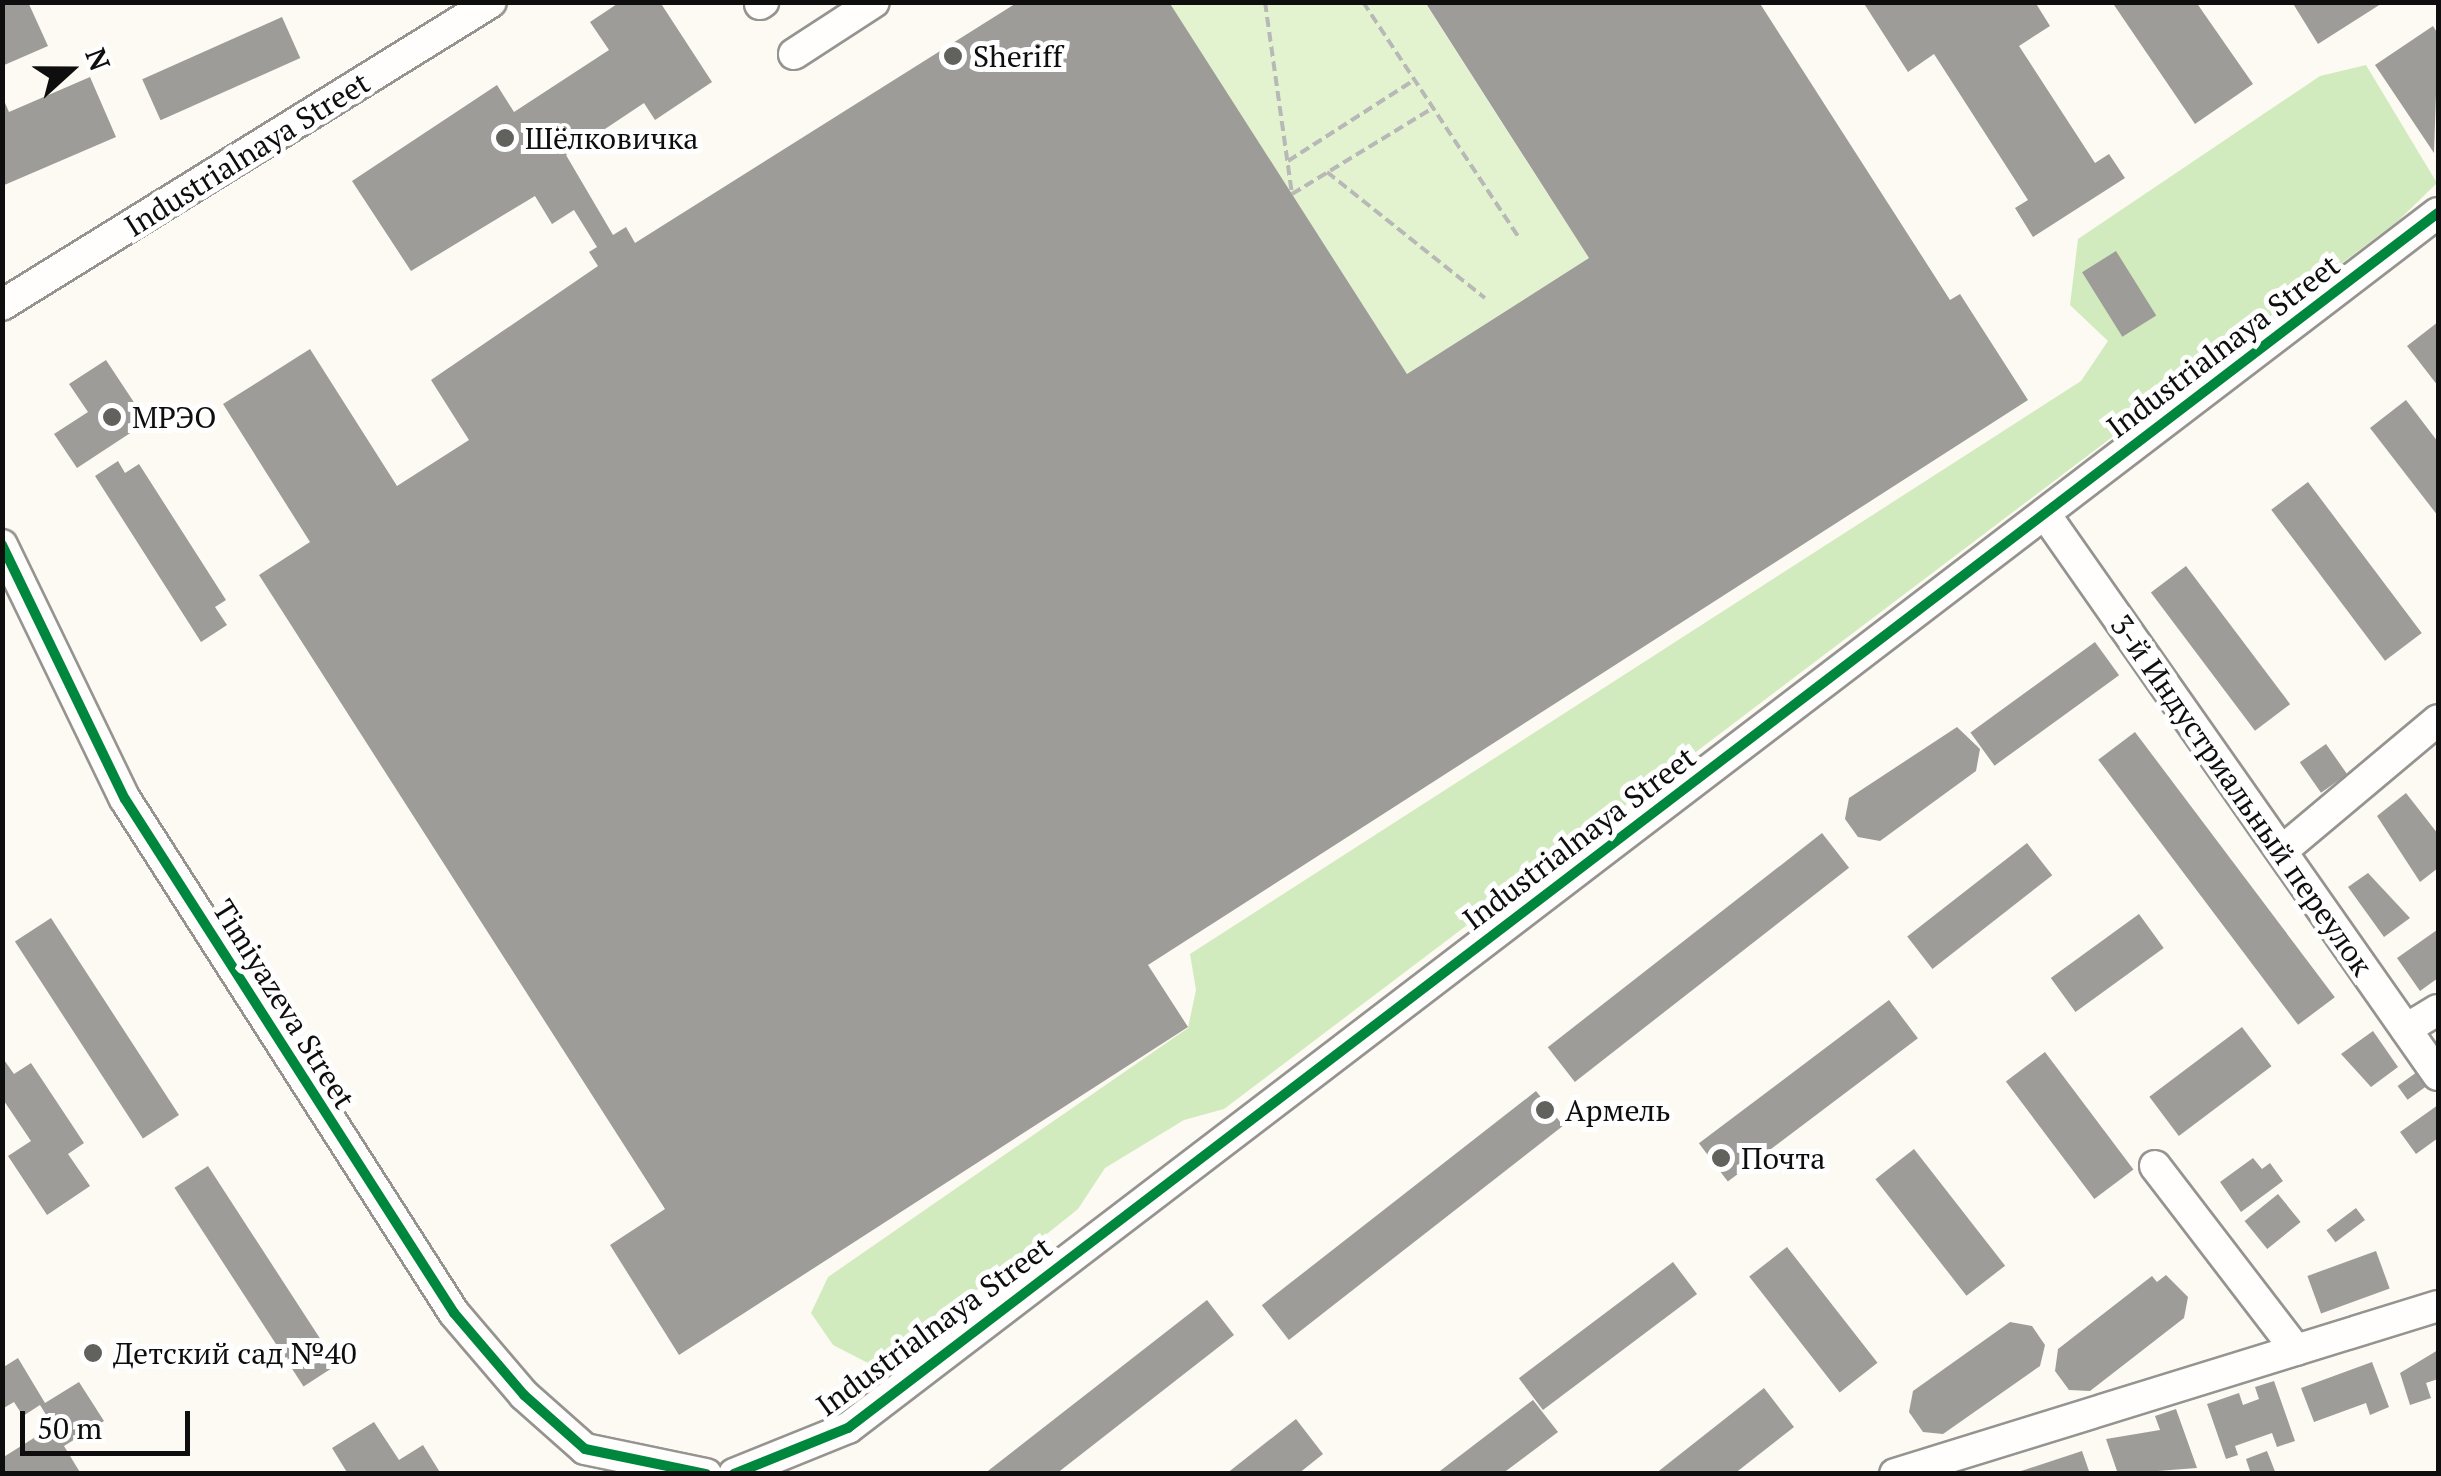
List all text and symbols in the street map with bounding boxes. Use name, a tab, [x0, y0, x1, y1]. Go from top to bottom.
north arrow	[20, 20, 120, 120]
place label: Sheriff	[973, 38, 1063, 74]
text: N	[77, 43, 120, 76]
marker: Sheriff	[942, 45, 964, 67]
street label: Industrialnaya Street	[118, 64, 376, 244]
place label: Шёлковичка	[525, 120, 699, 156]
marker: Шёлковичка	[494, 127, 516, 149]
street label: Industrialnaya Street	[2100, 247, 2346, 445]
place label: МРЭО	[132, 399, 216, 435]
marker: МРЭО	[101, 406, 123, 428]
street label: 3-й Индустриальный переулок	[2103, 608, 2381, 982]
street label: Industrialnaya Street	[1456, 739, 1702, 937]
street label: Timiyazeva Street	[205, 893, 363, 1115]
place label: Армель	[1565, 1092, 1671, 1128]
marker: Армель	[1534, 1099, 1556, 1121]
place label: Почта	[1741, 1140, 1825, 1176]
marker: Почта	[1710, 1147, 1732, 1169]
street label: Industrialnaya Street	[809, 1229, 1059, 1423]
place label: Детский сад №40	[113, 1335, 357, 1371]
marker: Детский сад №40	[82, 1342, 104, 1364]
scale bar	[25, 1391, 195, 1453]
text: 50 m	[37, 1408, 102, 1448]

